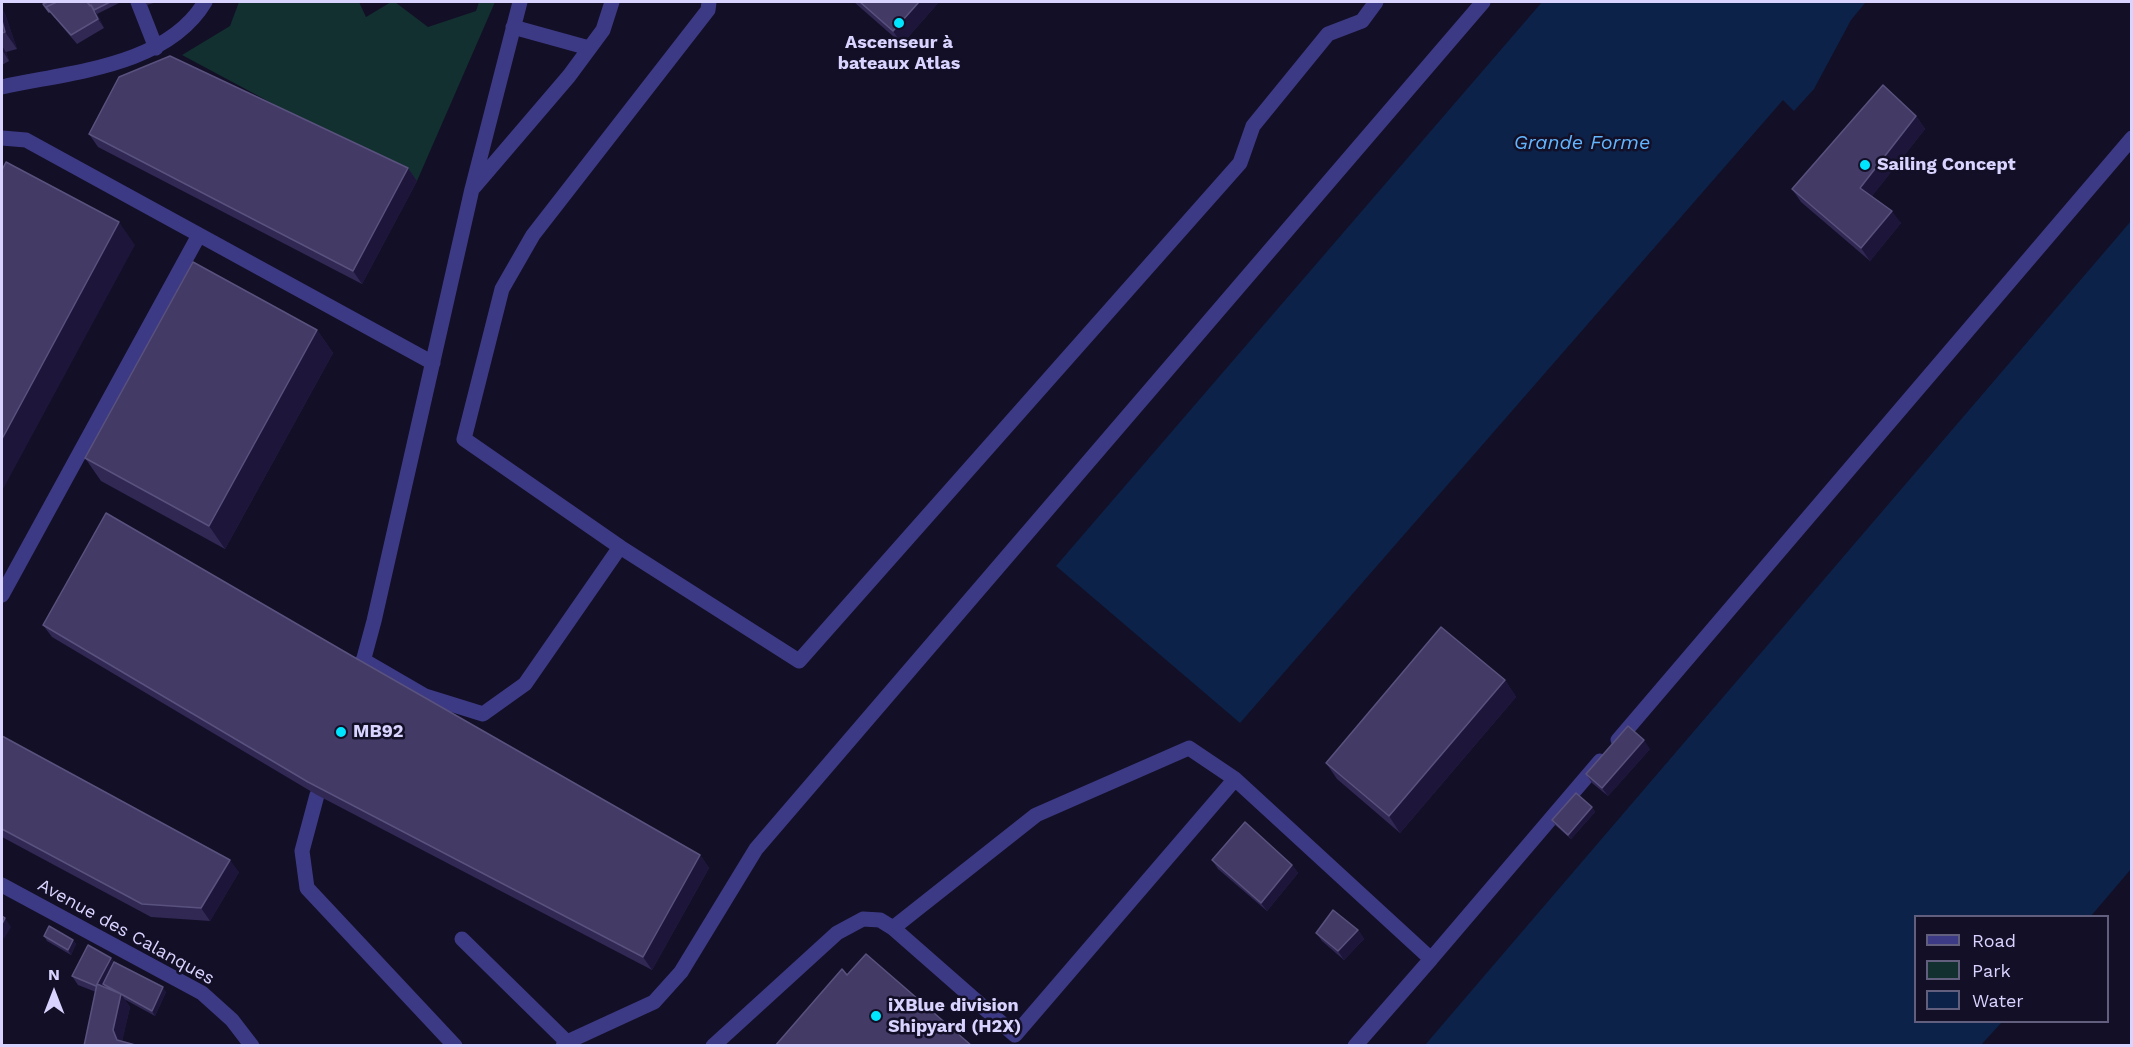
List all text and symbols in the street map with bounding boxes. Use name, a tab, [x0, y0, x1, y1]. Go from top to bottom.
marker: Ascenseur à bateaux Atlas	[892, 16, 906, 30]
place label: Ascenseur à bateaux Atlas	[838, 32, 960, 74]
water label: Grande Forme	[1514, 131, 1650, 155]
place label: Sailing Concept	[1877, 154, 2016, 176]
marker: Sailing Concept	[1858, 158, 1872, 172]
place label: MB92	[353, 721, 404, 743]
marker: MB92	[334, 725, 348, 739]
street label: Avenue des Calanques	[34, 874, 218, 990]
legend	[1914, 915, 2109, 1023]
text: Road	[1972, 930, 2016, 951]
text: Park	[1972, 960, 2011, 981]
north arrow	[24, 963, 84, 1023]
text: N	[48, 965, 60, 984]
text: Water	[1972, 990, 2024, 1011]
place label: iXBlue division Shipyard (H2X)	[888, 995, 1021, 1038]
marker: iXBlue division Shipyard (H2X)	[869, 1009, 883, 1023]

